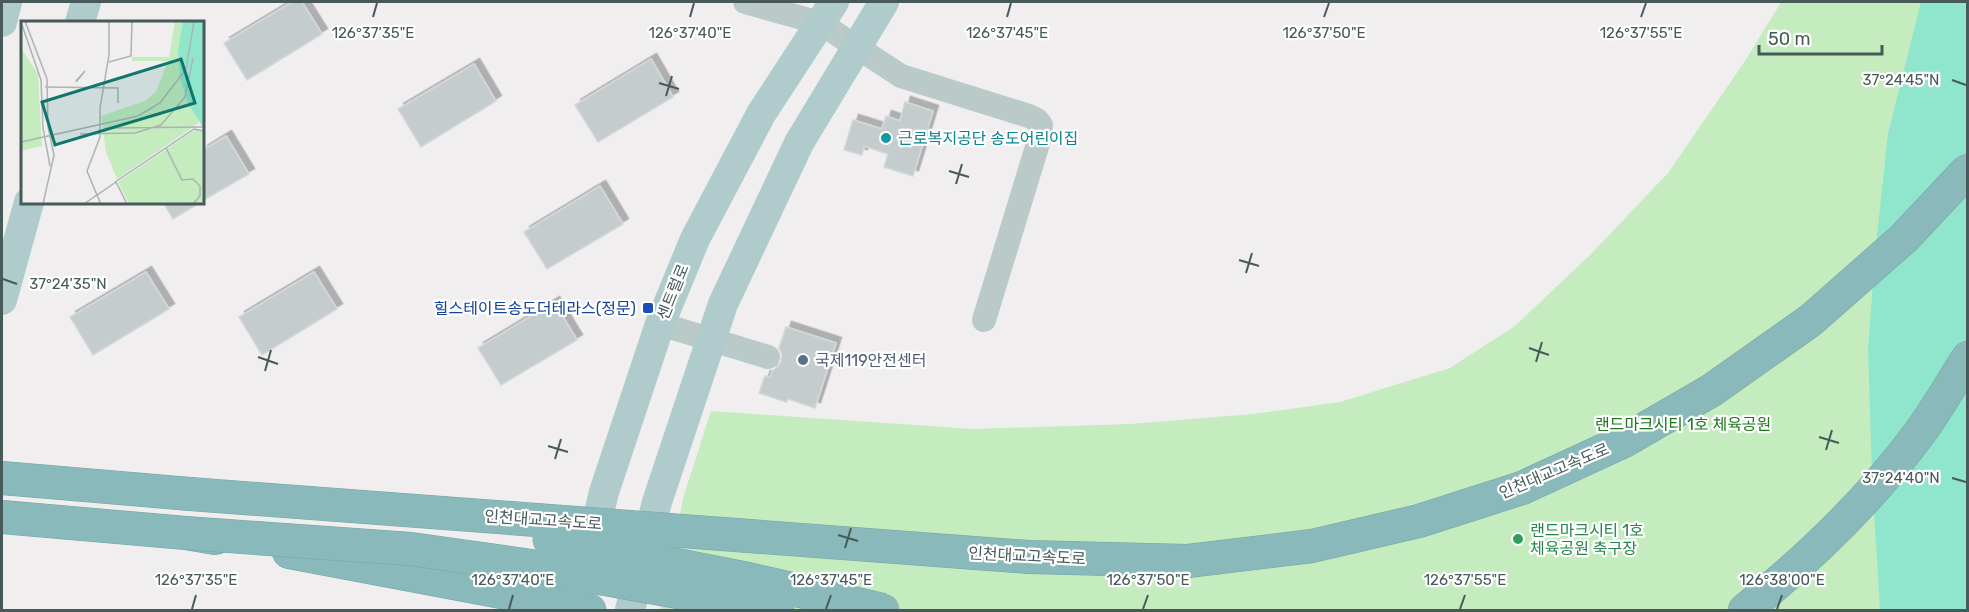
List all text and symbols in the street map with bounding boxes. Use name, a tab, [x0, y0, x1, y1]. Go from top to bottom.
scale bar	[1759, 18, 1882, 56]
inset map	[21, 21, 204, 204]
text: 126°37'35"E	[332, 24, 414, 42]
text: 126°37'40"E	[649, 24, 731, 42]
text: 126°37'45"E	[966, 24, 1048, 42]
text: 126°37'50"E	[1282, 24, 1366, 42]
text: 126°37'55"E	[1600, 24, 1682, 42]
text: 50 m	[1768, 28, 1811, 50]
text: 37°24'45"N	[1863, 71, 1939, 89]
place label: 근로복지공단 송도어린이집	[898, 129, 1079, 148]
marker: 근로복지공단 송도어린이집	[879, 131, 893, 145]
street label: 센트럴로	[653, 261, 693, 323]
text: 37°24'35"N	[29, 275, 107, 293]
place label: 힐스테이트송도더테라스(정문)	[434, 299, 636, 318]
marker: 힐스테이트송도더테라스(정문)	[641, 301, 655, 315]
place label: 국제119안전센터	[815, 351, 927, 370]
marker: 국제119안전센터	[796, 353, 810, 367]
park label: 랜드마크시티 1호 체육공원	[1595, 415, 1771, 434]
street label: 인천대교고속도로	[1496, 439, 1612, 503]
text: 37°24'40"N	[1862, 469, 1940, 487]
street label: 인천대교고속도로	[484, 506, 603, 534]
place label: 랜드마크시티 1호 체육공원 축구장	[1530, 521, 1644, 558]
marker: 랜드마크시티 1호 체육공원 축구장	[1511, 532, 1525, 546]
street label: 인천대교고속도로	[968, 543, 1087, 569]
text: 126°37'35"E	[155, 571, 237, 589]
text: 126°37'40"E	[472, 571, 554, 589]
text: 126°37'45"E	[790, 571, 872, 589]
text: 126°37'50"E	[1106, 571, 1190, 589]
text: 126°37'55"E	[1424, 571, 1506, 589]
text: 126°38'00"E	[1739, 571, 1825, 589]

